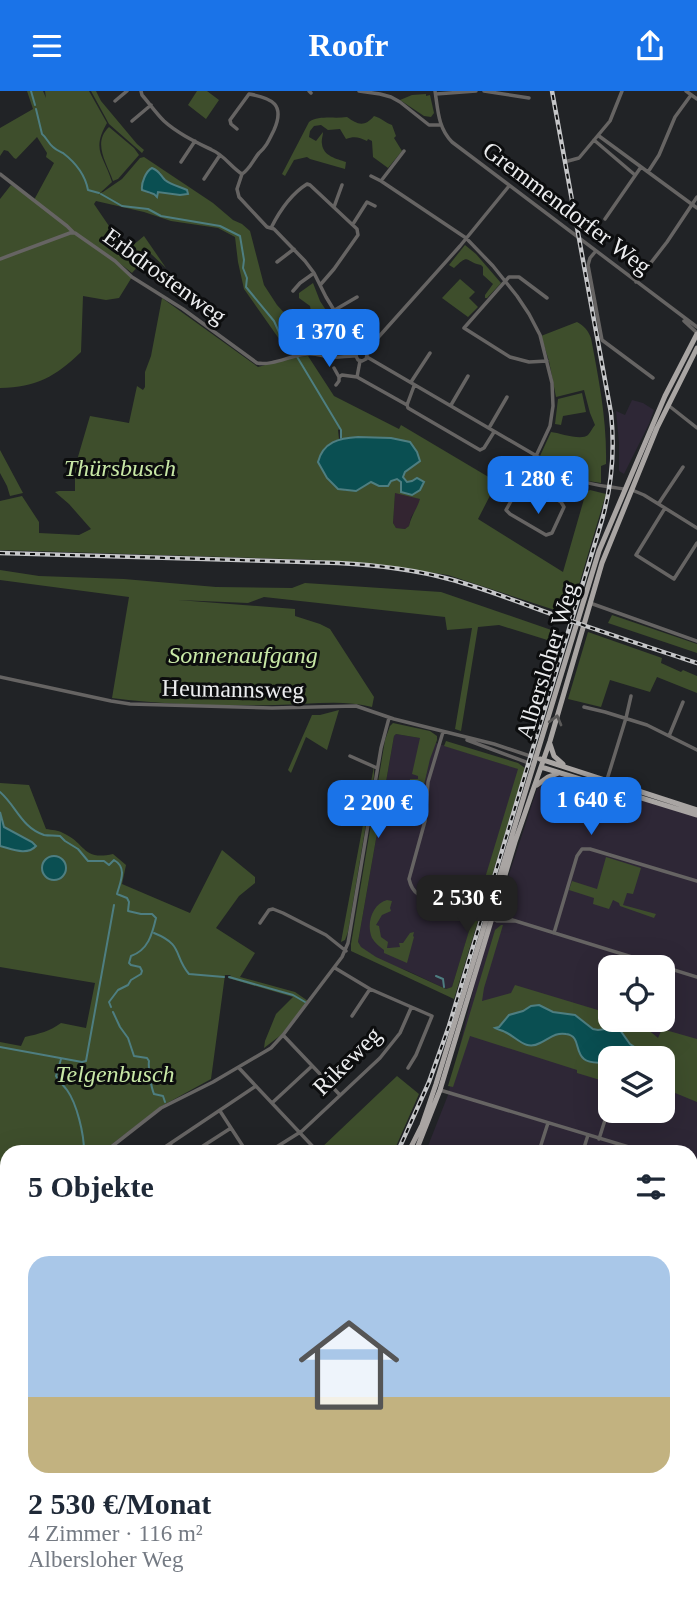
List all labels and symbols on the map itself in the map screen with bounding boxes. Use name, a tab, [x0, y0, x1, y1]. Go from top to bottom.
street label: Gremmendorfer Weg	[478, 136, 656, 280]
street label: Erbdrostenweg	[99, 223, 231, 329]
pin: 1 370 €	[264, 309, 394, 369]
park label: Thürsbusch	[64, 455, 176, 481]
pin: 1 280 €	[473, 457, 603, 516]
street label: Albersloher Weg	[511, 580, 583, 742]
park label: Sonnenaufgang	[168, 642, 318, 668]
street label: Heumannsweg	[161, 675, 305, 703]
one-way arrow	[548, 714, 562, 726]
pin: 1 640 €	[526, 777, 656, 837]
pin: 2 200 €	[313, 781, 443, 840]
pin: 2 530 €	[402, 875, 532, 935]
street label: Rikeweg	[308, 1022, 386, 1100]
park label: Telgenbusch	[55, 1061, 175, 1087]

